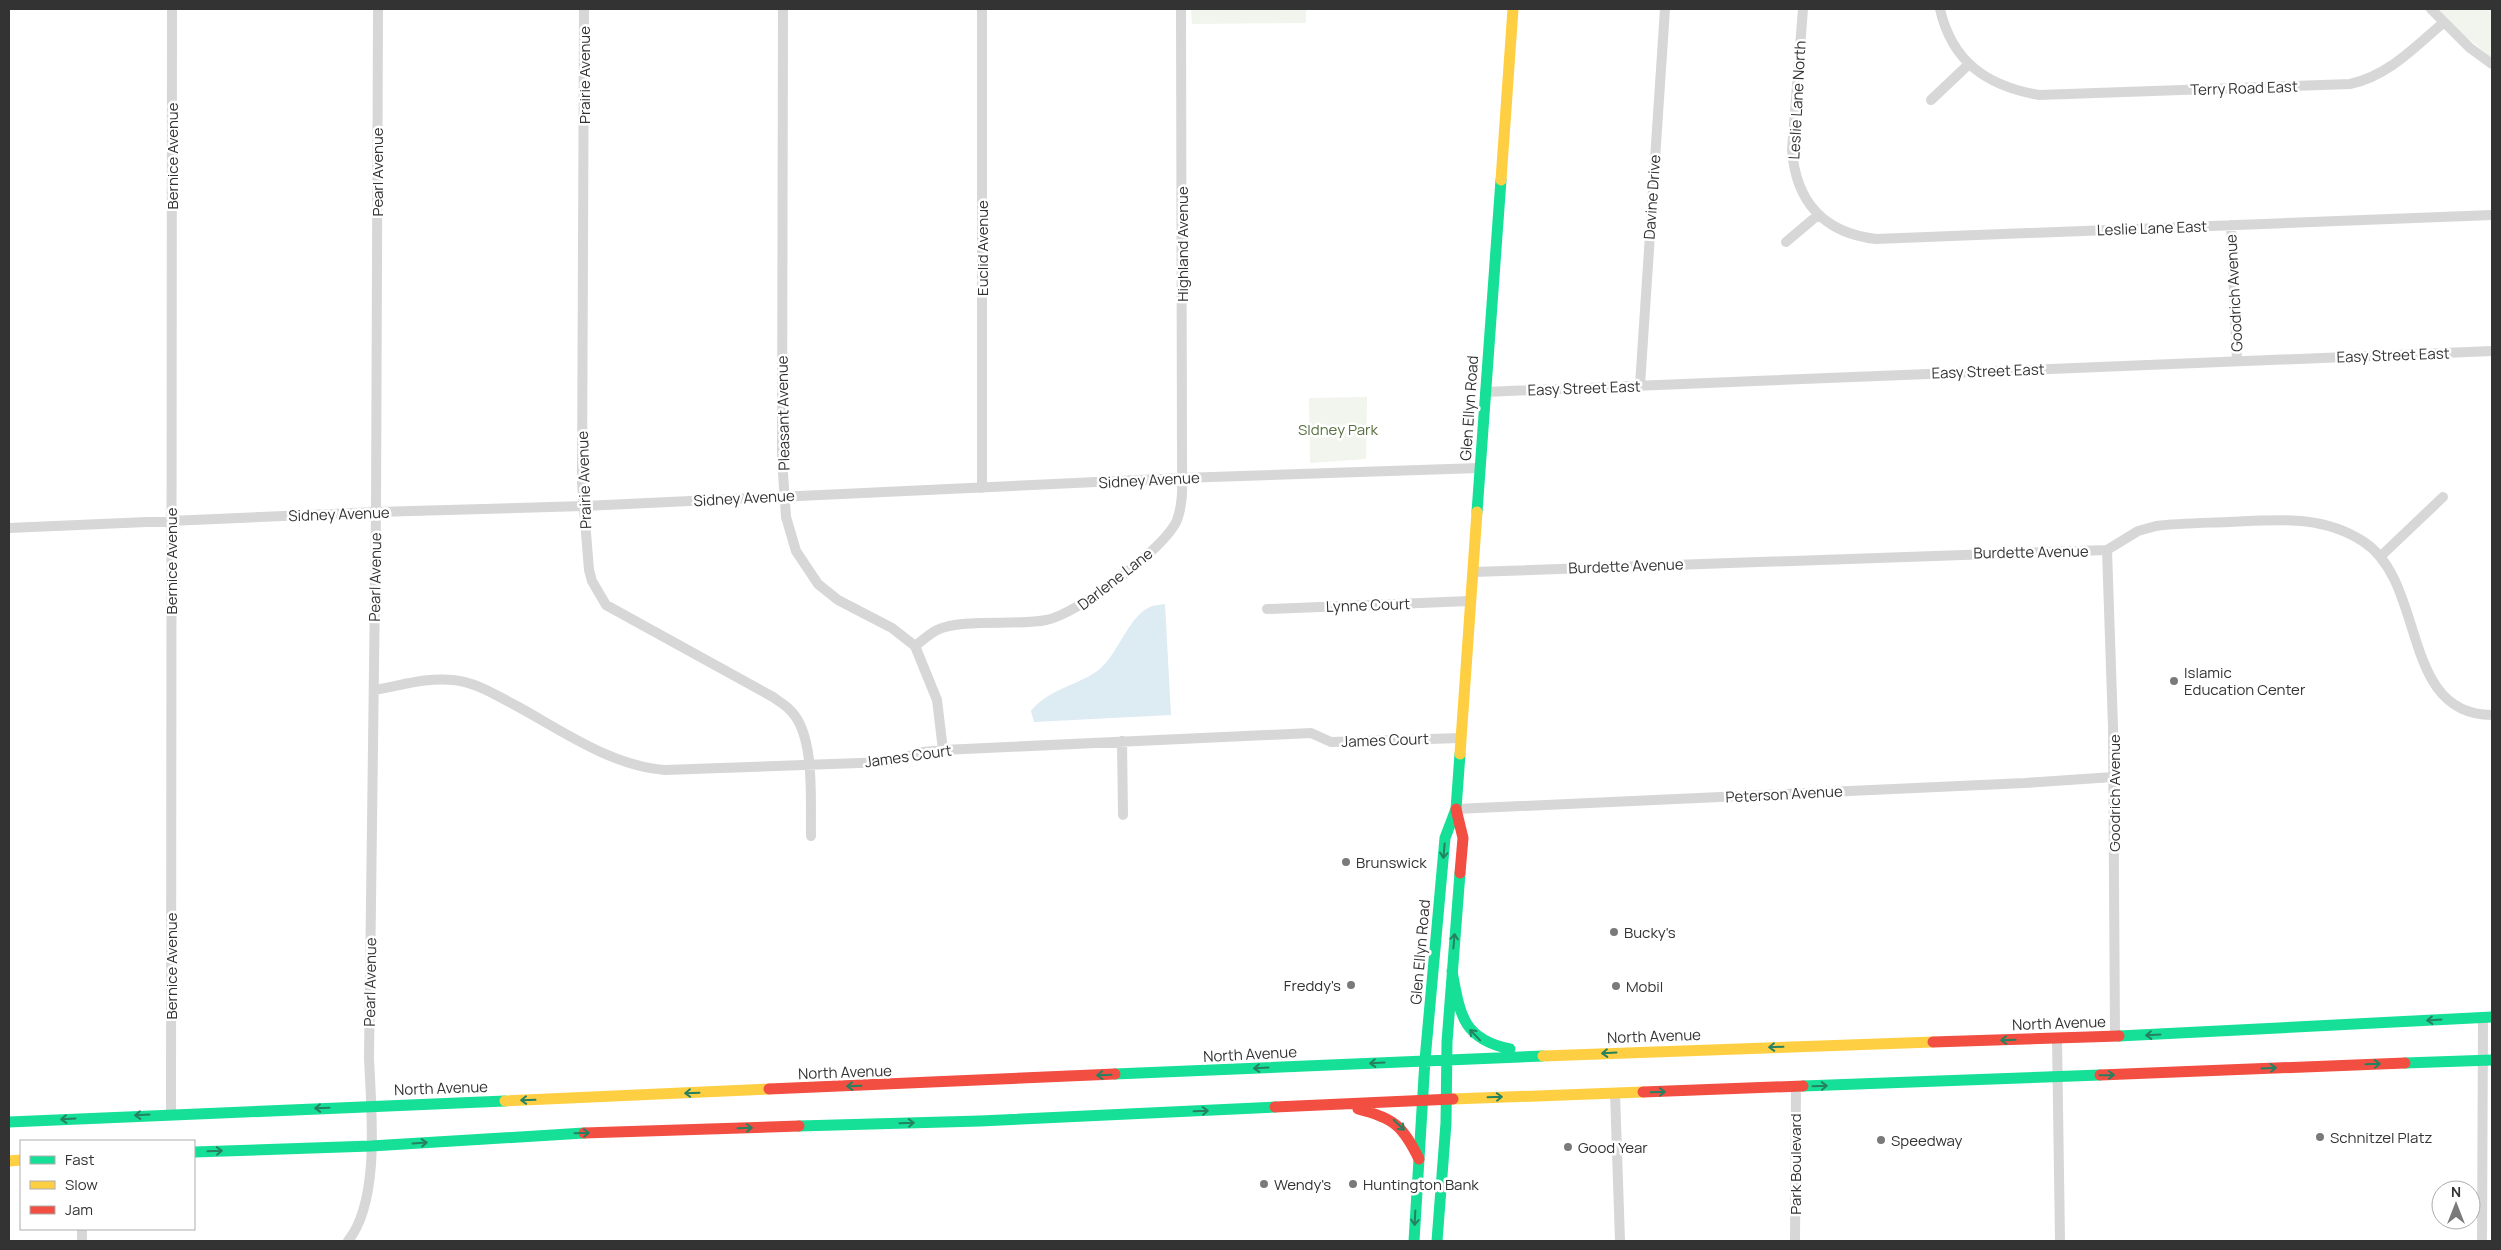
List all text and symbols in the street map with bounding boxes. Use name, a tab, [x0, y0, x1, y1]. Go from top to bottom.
street label: Prairie Avenue	[574, 26, 595, 124]
street label: Leslie Lane North	[1783, 40, 1811, 160]
street label: Terry Road East	[2190, 76, 2298, 100]
street label: Bernice Avenue	[162, 102, 183, 209]
street label: Pearl Avenue	[367, 127, 388, 217]
street label: Davine Drive	[1639, 154, 1665, 240]
street label: Highland Avenue	[1172, 186, 1193, 302]
street label: Euclid Avenue	[972, 200, 993, 296]
street label: Leslie Lane East	[2096, 216, 2208, 240]
street label: Goodrich Avenue	[2220, 233, 2248, 352]
street label: Easy Street East	[2336, 343, 2450, 367]
street label: Pleasant Avenue	[771, 355, 795, 471]
street label: Glen Ellyn Road	[1455, 355, 1483, 461]
street label: Easy Street East	[1931, 359, 2045, 383]
street label: Easy Street East	[1527, 376, 1641, 400]
park label: SIdney Park	[1298, 419, 1379, 440]
street label: Prairie Avenue	[572, 430, 596, 529]
street label: Sidney Avenue	[1098, 467, 1200, 493]
street label: Sidney Avenue	[693, 485, 795, 511]
street label: Sidney Avenue	[288, 502, 390, 526]
street label: Bernice Avenue	[161, 507, 182, 614]
street label: Pearl Avenue	[364, 532, 386, 622]
street label: Burdette Avenue	[1973, 540, 2089, 564]
street label: Darlene Lane	[1073, 543, 1157, 615]
street label: Burdette Avenue	[1568, 553, 1684, 579]
street label: Lynne Court	[1326, 593, 1410, 617]
place label: Islamic Education Center	[2184, 662, 2306, 700]
marker: Islamic Education Center	[2168, 675, 2180, 687]
street label: James Court	[1341, 728, 1429, 752]
street label: Goodrich Avenue	[2104, 734, 2125, 852]
street label: James Court	[863, 740, 953, 772]
street label: Peterson Avenue	[1725, 780, 1843, 808]
one-way arrow	[1439, 842, 1449, 858]
place label: Brunswick	[1356, 852, 1427, 873]
marker: Brunswick	[1340, 856, 1352, 868]
street label: Glen Ellyn Road	[1405, 899, 1435, 1005]
street label: Bernice Avenue	[161, 912, 182, 1019]
place label: Bucky's	[1624, 922, 1676, 943]
marker: Bucky's	[1608, 926, 1620, 938]
one-way arrow	[1450, 933, 1459, 949]
street label: Pearl Avenue	[359, 937, 381, 1027]
place label: Freddy's	[1284, 975, 1341, 996]
place label: Mobil	[1626, 976, 1663, 997]
marker: Freddy's	[1345, 979, 1357, 991]
marker: Mobil	[1610, 980, 1622, 992]
street label: North Avenue	[2012, 1011, 2106, 1035]
one-way arrow	[2426, 1015, 2442, 1024]
street label: North Avenue	[1607, 1024, 1701, 1048]
one-way arrow	[1469, 1029, 1481, 1041]
one-way arrow	[2145, 1030, 2161, 1039]
one-way arrow	[2000, 1035, 2016, 1044]
street label: North Avenue	[1203, 1041, 1298, 1067]
one-way arrow	[1768, 1042, 1784, 1051]
one-way arrow	[1601, 1048, 1617, 1057]
one-way arrow	[1369, 1058, 1385, 1067]
one-way arrow	[2365, 1059, 2381, 1069]
street label: North Avenue	[798, 1060, 892, 1084]
one-way arrow	[1253, 1064, 1269, 1073]
one-way arrow	[2261, 1064, 2277, 1073]
one-way arrow	[2098, 1070, 2114, 1080]
one-way arrow	[1096, 1071, 1112, 1080]
street label: North Avenue	[394, 1076, 488, 1100]
one-way arrow	[1812, 1081, 1828, 1090]
one-way arrow	[846, 1082, 862, 1091]
one-way arrow	[1649, 1087, 1665, 1096]
one-way arrow	[684, 1089, 700, 1098]
one-way arrow	[1487, 1093, 1503, 1102]
one-way arrow	[521, 1096, 537, 1105]
one-way arrow	[315, 1103, 331, 1112]
one-way arrow	[1192, 1106, 1208, 1115]
one-way arrow	[135, 1110, 151, 1119]
street label: Park Boulevard	[1785, 1113, 1806, 1215]
one-way arrow	[60, 1114, 76, 1123]
one-way arrow	[898, 1118, 915, 1128]
one-way arrow	[1392, 1119, 1405, 1131]
one-way arrow	[737, 1124, 753, 1133]
place label: Schnitzel Platz	[2330, 1127, 2432, 1148]
one-way arrow	[574, 1128, 590, 1138]
place label: Speedway	[1891, 1130, 1962, 1151]
marker: Schnitzel Platz	[2314, 1131, 2326, 1143]
marker: Speedway	[1875, 1134, 1887, 1146]
place label: Good Year	[1578, 1137, 1648, 1158]
one-way arrow	[412, 1138, 428, 1147]
legend	[20, 1140, 195, 1230]
marker: Good Year	[1562, 1141, 1574, 1153]
one-way arrow	[206, 1146, 223, 1156]
text: Fast	[65, 1149, 94, 1170]
text: Slow	[65, 1174, 98, 1195]
place label: Wendy's	[1274, 1174, 1331, 1195]
place label: Huntington Bank	[1363, 1174, 1479, 1195]
marker: Wendy's	[1258, 1178, 1270, 1190]
marker: Huntington Bank	[1347, 1178, 1359, 1190]
north arrow	[2431, 1180, 2481, 1230]
text: N	[2451, 1182, 2461, 1201]
text: Jam	[65, 1199, 93, 1220]
one-way arrow	[1410, 1210, 1419, 1226]

